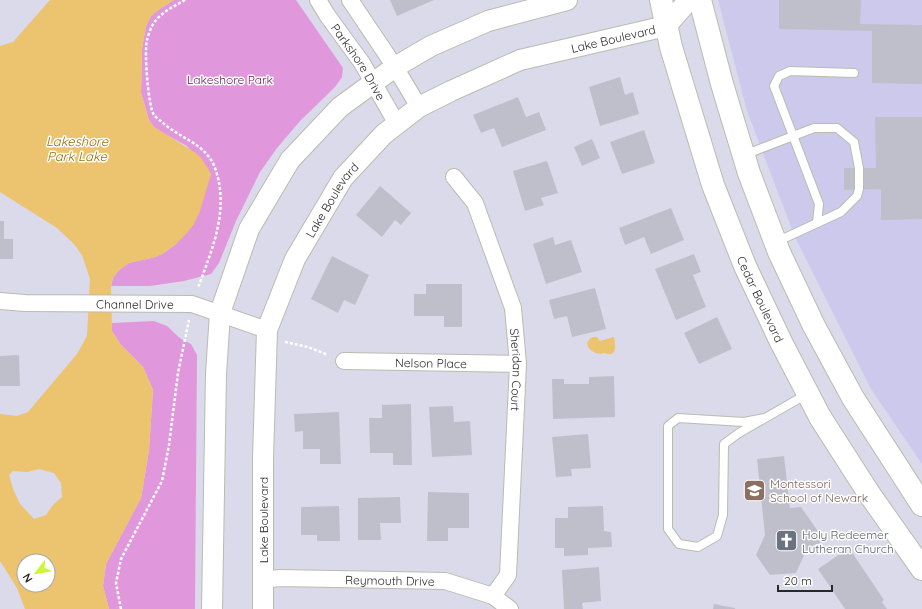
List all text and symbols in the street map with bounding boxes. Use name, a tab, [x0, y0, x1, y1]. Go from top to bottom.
street label: Parkshore Drive	[328, 21, 389, 103]
street label: Lake Boulevard	[569, 21, 657, 55]
park label: Lakeshore Park	[187, 72, 273, 87]
water label: Lakeshore Park Lake	[46, 133, 109, 164]
street label: Lake Boulevard	[302, 159, 361, 240]
street label: Cedar Boulevard	[734, 254, 787, 345]
street label: Channel Drive	[96, 296, 174, 311]
street label: Sheridan Court	[507, 328, 526, 411]
street label: Nelson Place	[395, 354, 467, 371]
place label: Montessori School of Newark	[770, 476, 868, 505]
street label: Lake Boulevard	[256, 477, 271, 563]
school or university icon: Montessori School of Newark	[742, 477, 768, 503]
place label: Holy Redeemer Lutheran Church	[802, 527, 894, 556]
church icon: Holy Redeemer Lutheran Church	[773, 528, 799, 554]
north arrow	[16, 553, 56, 593]
scale bar	[778, 567, 832, 593]
text: N	[19, 571, 36, 585]
street label: Reymouth Drive	[345, 572, 435, 588]
text: 20 m	[784, 573, 812, 588]

